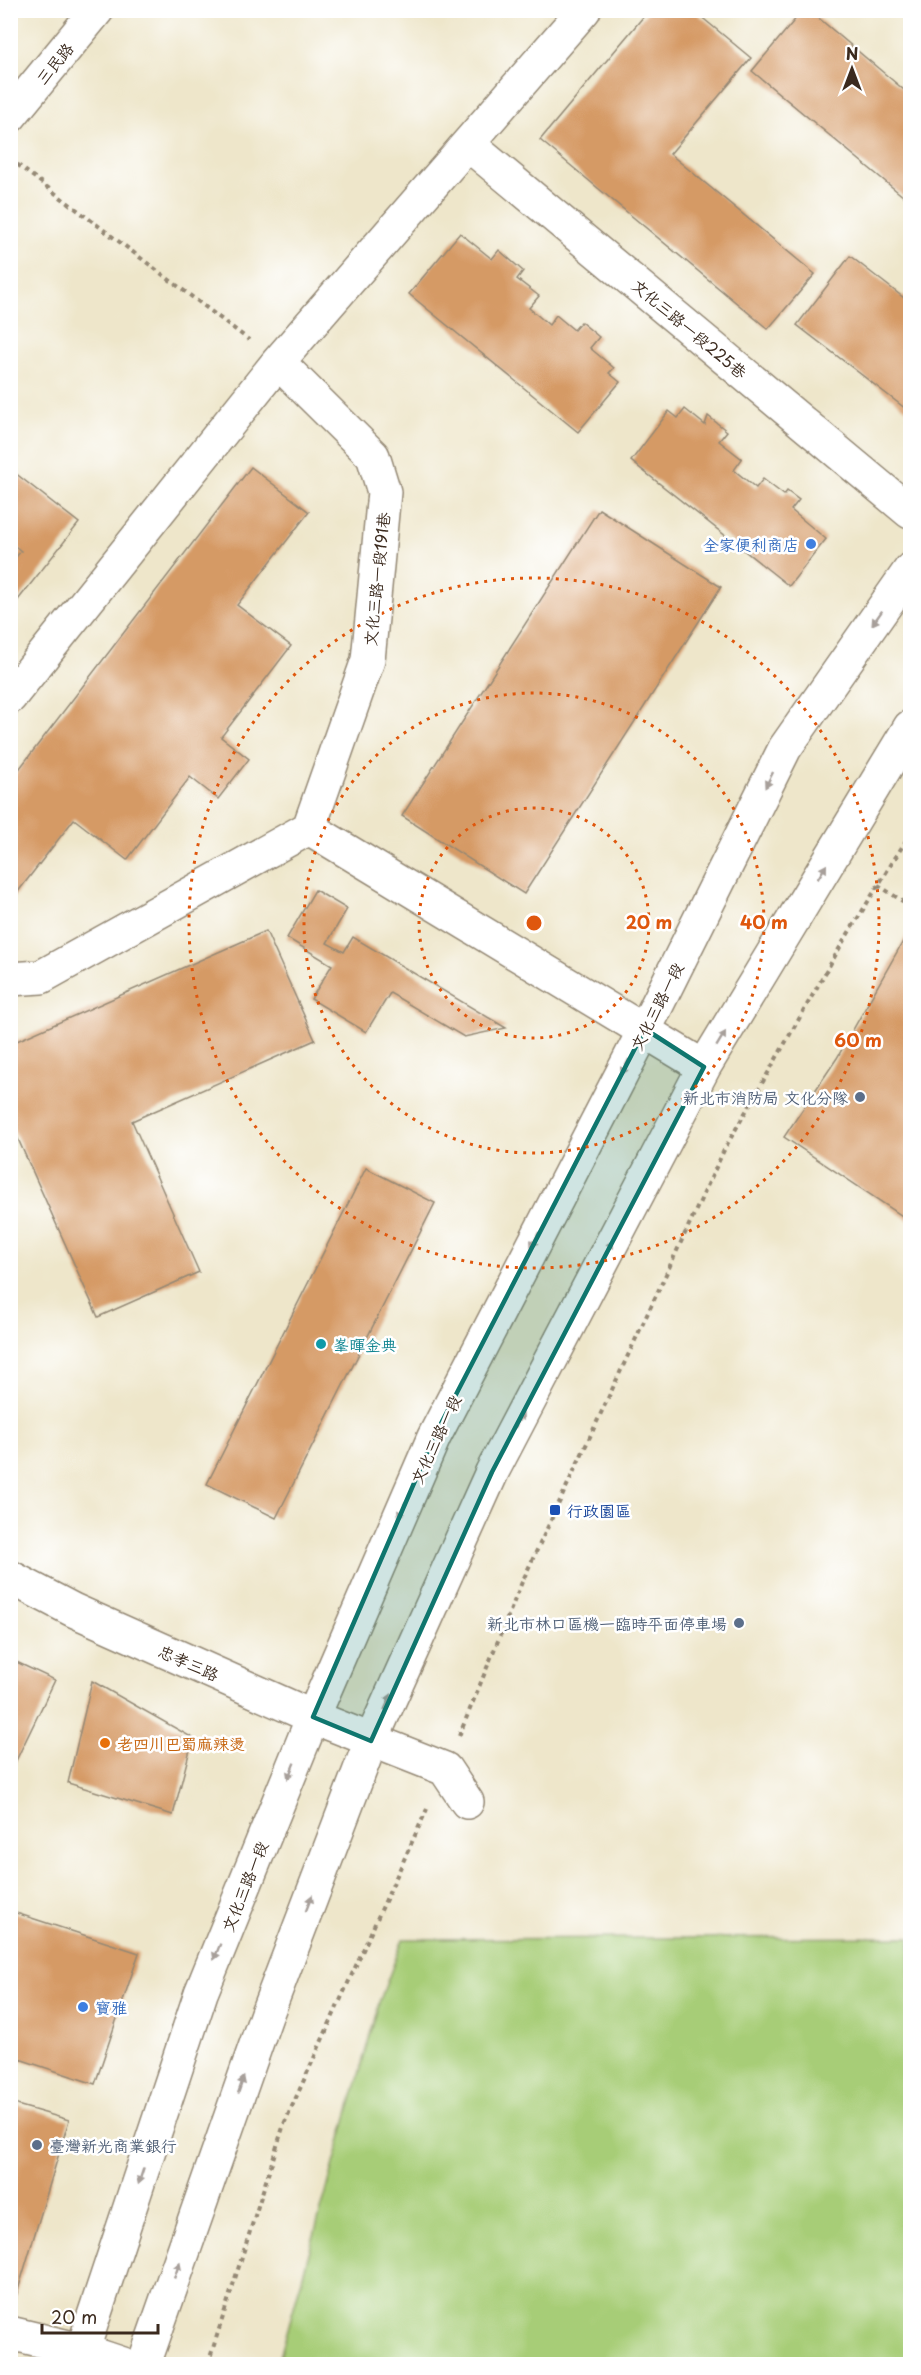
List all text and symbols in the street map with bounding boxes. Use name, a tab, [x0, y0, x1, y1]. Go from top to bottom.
street label: 三民路	[30, 37, 78, 89]
north arrow	[822, 39, 882, 99]
text: N	[846, 41, 858, 65]
street label: 文化三路一段225巷	[627, 273, 753, 383]
street label: 文化三路一段191巷	[357, 511, 395, 647]
place label: 全家便利商店	[703, 532, 799, 556]
marker: 全家便利商店	[804, 537, 818, 551]
one-way arrow	[872, 610, 883, 626]
one-way arrow	[764, 771, 774, 789]
one-way arrow	[817, 864, 828, 880]
text: 20 m	[626, 908, 672, 935]
text: 40 m	[740, 908, 788, 935]
centre of rings	[524, 913, 544, 933]
street label: 文化三路一段	[624, 958, 688, 1054]
text: 60 m	[834, 1026, 882, 1053]
one-way arrow	[716, 1031, 727, 1047]
one-way arrow	[620, 1059, 630, 1076]
place label: 新北市消防局 文化分隊	[683, 1085, 848, 1109]
marker: 新北市消防局 文化分隊	[853, 1090, 867, 1104]
one-way arrow	[531, 1232, 540, 1249]
one-way arrow	[605, 1239, 614, 1256]
place label: 峯暉金典	[333, 1332, 397, 1356]
marker: 峯暉金典	[314, 1337, 328, 1351]
street label: 文化三路一段	[404, 1390, 466, 1488]
one-way arrow	[514, 1412, 524, 1429]
place label: 行政園區	[567, 1498, 631, 1522]
one-way arrow	[397, 1501, 407, 1519]
marker: 行政園區	[548, 1503, 562, 1517]
place label: 新北市林口區機一臨時平面停車場	[487, 1611, 727, 1635]
marker: 新北市林口區機一臨時平面停車場	[732, 1616, 746, 1630]
street label: 忠孝三路	[155, 1638, 223, 1686]
one-way arrow	[384, 1693, 393, 1710]
place label: 老四川巴蜀麻辣燙	[117, 1731, 245, 1755]
marker: 老四川巴蜀麻辣燙	[98, 1736, 112, 1750]
one-way arrow	[286, 1762, 295, 1780]
street label: 文化三路一段	[215, 1837, 273, 1935]
one-way arrow	[304, 1893, 314, 1911]
one-way arrow	[212, 1943, 222, 1961]
place label: 寶雅	[95, 1995, 127, 2019]
marker: 寶雅	[76, 2000, 90, 2014]
one-way arrow	[237, 2076, 247, 2094]
place label: 臺灣新光商業銀行	[49, 2133, 177, 2157]
marker: 臺灣新光商業銀行	[30, 2138, 44, 2152]
one-way arrow	[136, 2167, 145, 2185]
one-way arrow	[173, 2261, 183, 2279]
scale bar	[42, 2297, 158, 2335]
text: 20 m	[51, 2303, 97, 2330]

